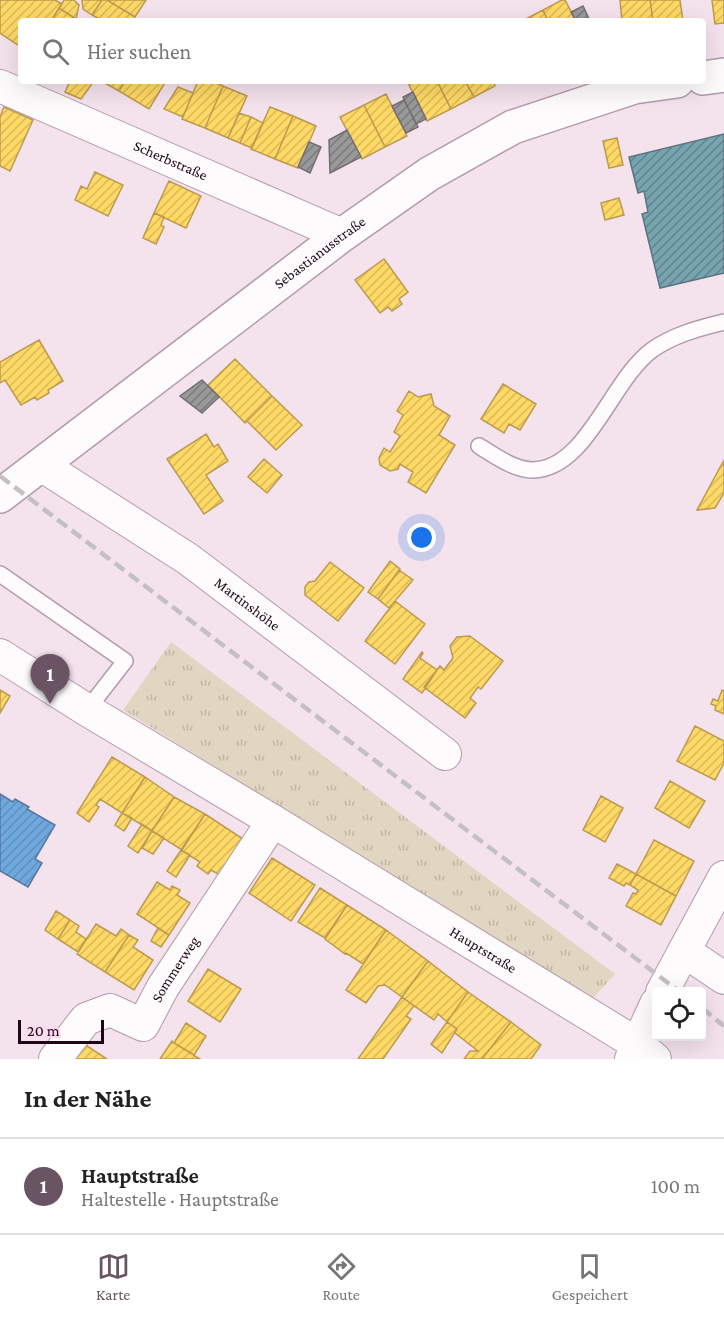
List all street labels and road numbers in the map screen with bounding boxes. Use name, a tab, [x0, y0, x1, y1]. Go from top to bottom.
street label: Scherbstraße	[131, 137, 210, 183]
street label: Sebastianusstraße	[271, 213, 369, 292]
street label: Martinshöhe	[212, 574, 284, 634]
street label: Hauptstraße	[447, 923, 520, 976]
street label: Sommerweg	[148, 933, 203, 1005]

